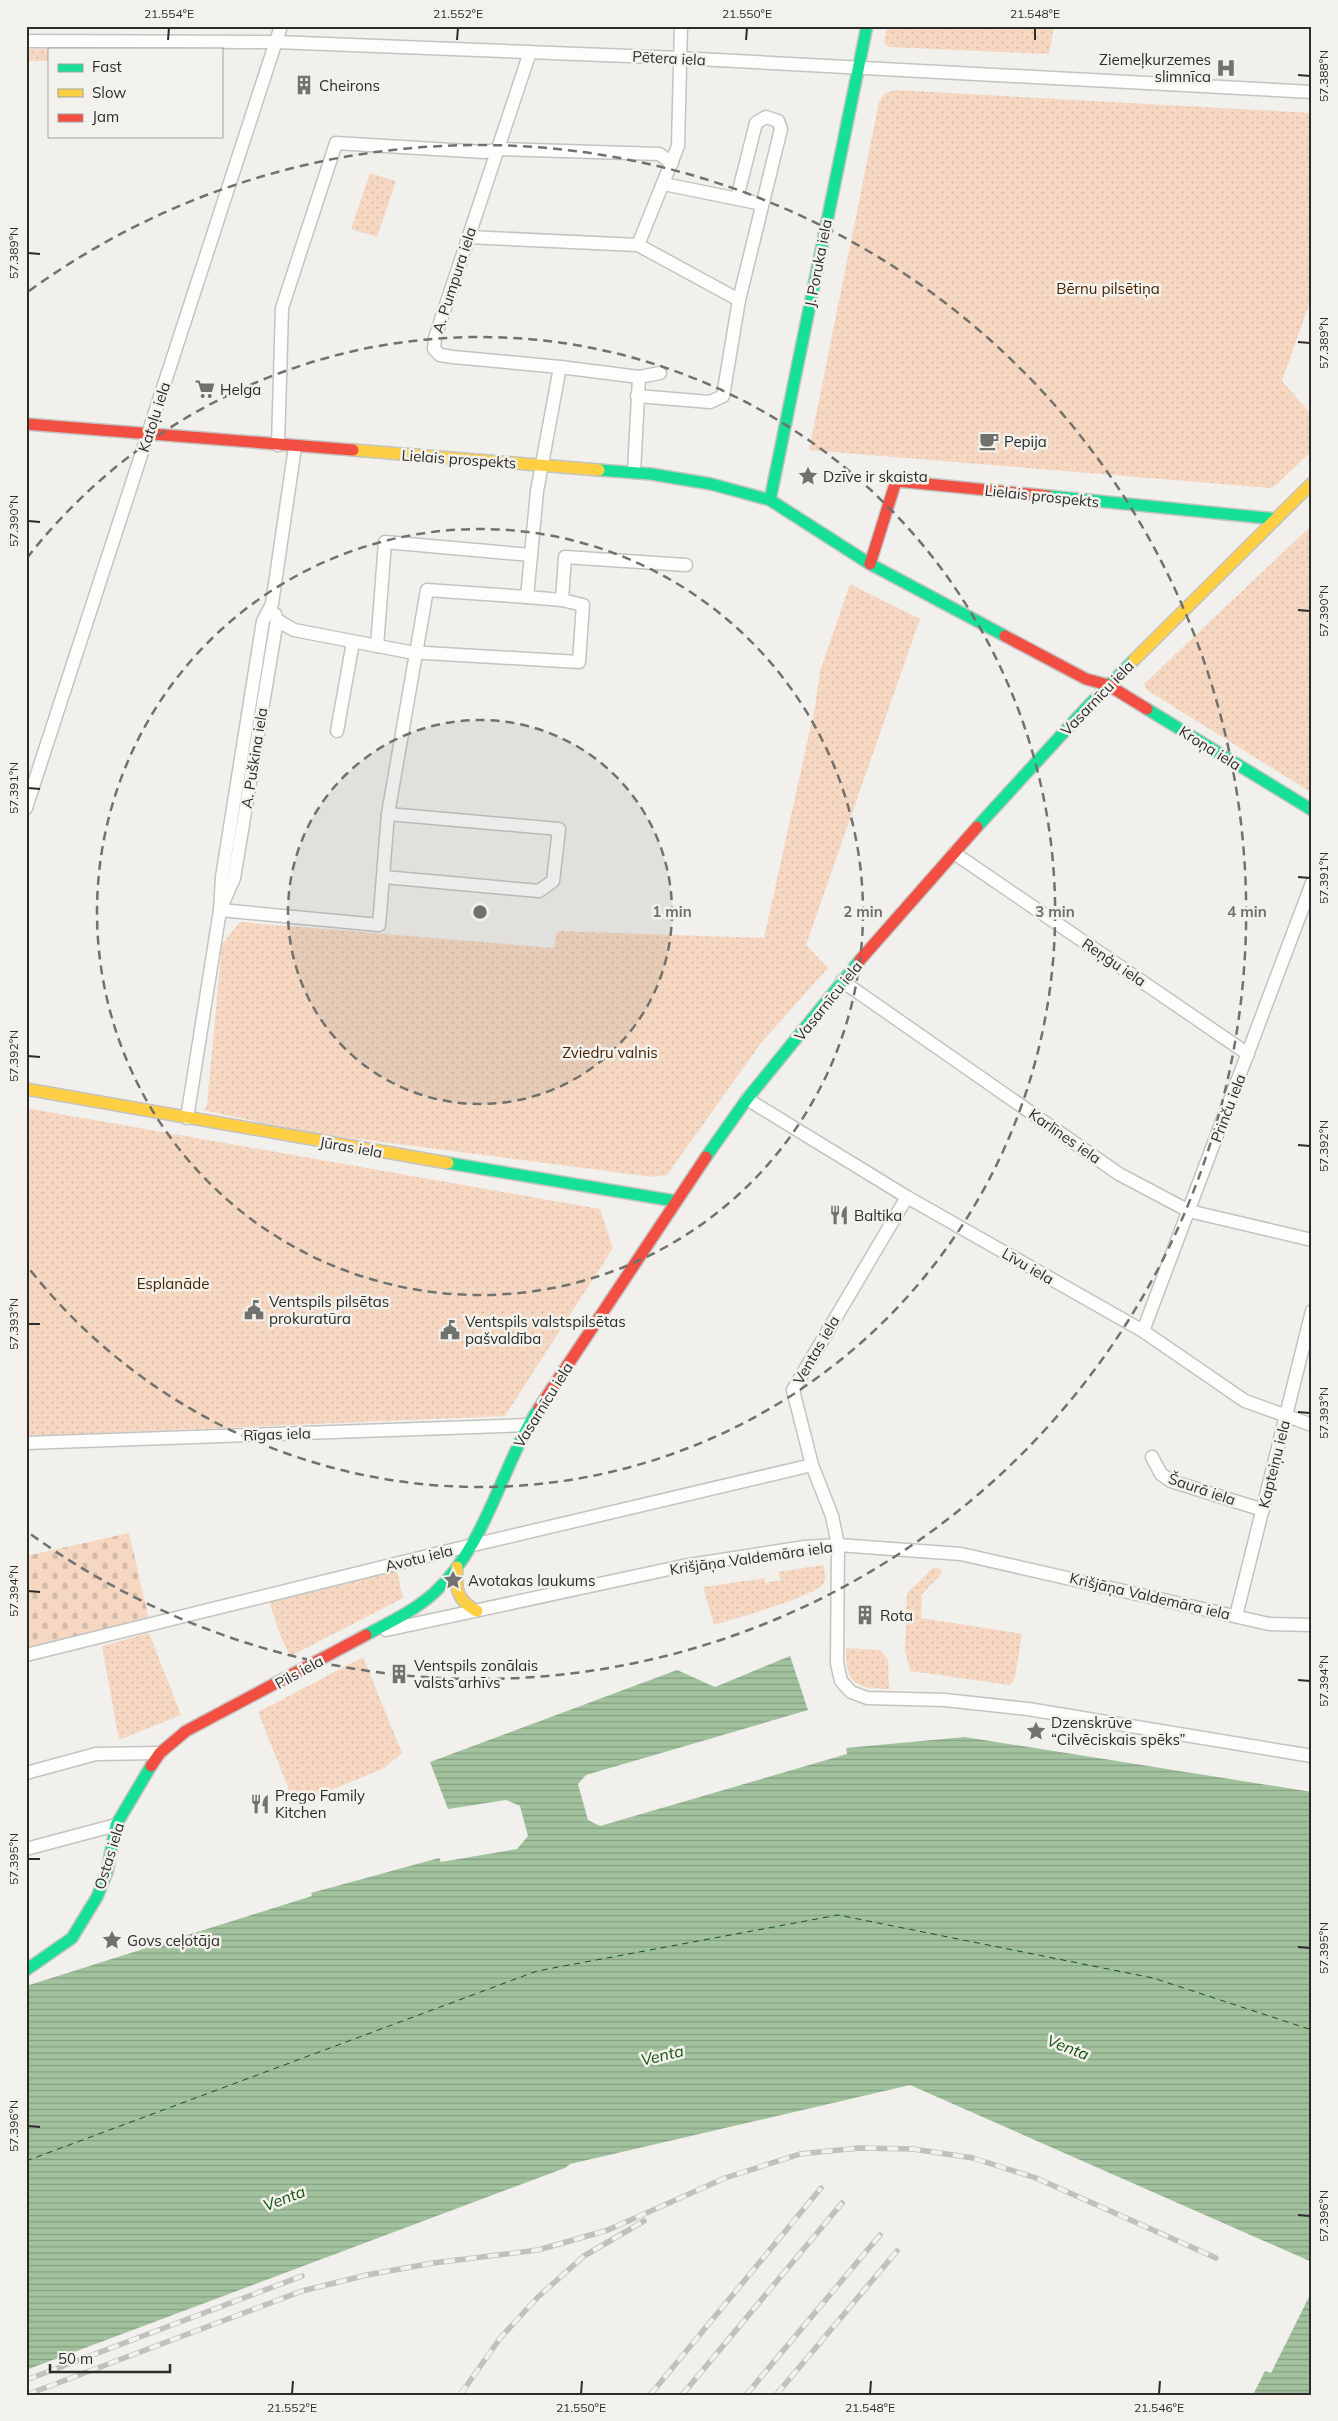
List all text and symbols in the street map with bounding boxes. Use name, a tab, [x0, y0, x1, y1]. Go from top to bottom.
text: 21.554°E	[144, 6, 194, 21]
text: 21.552°E	[433, 6, 483, 21]
text: 21.550°E	[722, 6, 772, 21]
text: 21.548°E	[1010, 6, 1060, 21]
street label: Pētera iela	[632, 47, 706, 69]
legend	[48, 48, 222, 138]
place label: Ziemeļkurzemes slimnīca	[1099, 50, 1211, 86]
text: 57.388°N	[1316, 50, 1331, 102]
text: Fast	[92, 57, 122, 76]
hospital icon: Ziemeļkurzemes slimnīca	[1215, 57, 1237, 79]
building icon: Cheirons	[293, 74, 315, 96]
place label: Cheirons	[319, 76, 380, 95]
text: Slow	[92, 83, 126, 102]
text: Jam	[92, 107, 119, 126]
street label: J. Poruka iela	[800, 217, 836, 309]
street label: A. Pumpura iela	[428, 225, 480, 335]
text: 57.389°N	[6, 227, 21, 279]
park label: Bērnu pilsētiņa	[1056, 279, 1160, 298]
text: 57.389°N	[1316, 317, 1331, 369]
supermarket icon: Helga	[194, 378, 216, 400]
street label: Katoļu iela	[134, 379, 174, 455]
place label: Helga	[220, 380, 261, 399]
cafe icon: Pepija	[978, 430, 1000, 452]
place label: Pepija	[1004, 432, 1047, 451]
street label: Lielais prospekts	[401, 446, 517, 472]
place icon: Dzīve ir skaista	[797, 465, 819, 487]
place label: Dzīve ir skaista	[823, 467, 928, 486]
street label: Lielais prospekts	[984, 481, 1100, 511]
text: 57.390°N	[6, 495, 21, 547]
text: 57.390°N	[1316, 585, 1331, 637]
street label: Vasarnīcu iela	[1056, 656, 1138, 740]
street label: A. Puškina iela	[237, 706, 271, 810]
street label: Kroņa iela	[1176, 722, 1244, 774]
text: 57.391°N	[6, 762, 21, 814]
text: 57.391°N	[1316, 852, 1331, 904]
text: 1 min	[652, 902, 692, 921]
text: 2 min	[843, 902, 883, 921]
text: 3 min	[1035, 902, 1075, 921]
text: 4 min	[1227, 902, 1267, 921]
centre of rings	[471, 903, 489, 921]
street label: Reņģu iela	[1078, 934, 1150, 990]
street label: Vasarnīcu iela	[790, 957, 866, 1045]
text: 57.392°N	[6, 1030, 21, 1082]
park label: Zviedru valnis	[562, 1043, 658, 1062]
street label: Prinču iela	[1206, 1071, 1250, 1145]
street label: Karlīnes iela	[1025, 1104, 1105, 1168]
text: 57.392°N	[1316, 1120, 1331, 1172]
street label: Jūras iela	[318, 1132, 384, 1162]
restaurant icon: Baltika	[828, 1204, 850, 1226]
place label: Baltika	[854, 1206, 902, 1225]
street label: Līvu iela	[999, 1244, 1057, 1288]
park label: Esplanāde	[137, 1274, 209, 1293]
place label: Ventspils pilsētas prokuratūra	[269, 1292, 389, 1328]
text: 57.393°N	[6, 1298, 21, 1350]
public building icon: Ventspils pilsētas prokuratūra	[243, 1299, 265, 1321]
place label: Ventspils valstspilsētas pašvaldība	[465, 1312, 626, 1348]
street label: Ventas iela	[789, 1312, 843, 1388]
public building icon: Ventspils valstspilsētas pašvaldība	[439, 1319, 461, 1341]
street label: Vasarnīcu iela	[509, 1359, 577, 1451]
text: 57.393°N	[1316, 1387, 1331, 1439]
street label: Kapteiņu iela	[1254, 1418, 1294, 1510]
street label: Rīgas iela	[243, 1423, 311, 1445]
street label: Šaurā iela	[1166, 1469, 1238, 1509]
street label: Krišjāņa Valdemāra iela	[668, 1537, 834, 1579]
street label: Avotu iela	[383, 1540, 455, 1576]
text: 57.394°N	[6, 1565, 21, 1617]
street label: Krišjāņa Valdemāra iela	[1068, 1568, 1232, 1624]
place icon: Avotakas laukums	[442, 1569, 464, 1591]
place label: Avotakas laukums	[468, 1571, 595, 1590]
building icon: Rota	[854, 1604, 876, 1626]
place label: Rota	[880, 1606, 913, 1625]
street label: Pils iela	[271, 1651, 327, 1693]
text: 57.394°N	[1316, 1655, 1331, 1707]
place label: Ventspils zonālais valsts arhīvs	[414, 1656, 538, 1692]
building icon: Ventspils zonālais valsts arhīvs	[388, 1663, 410, 1685]
place label: Dzenskrūve “Cilvēciskais spēks”	[1051, 1713, 1185, 1749]
place icon: Dzenskrūve “Cilvēciskais spēks”	[1025, 1720, 1047, 1742]
place label: Prego Family Kitchen	[275, 1786, 365, 1822]
restaurant icon: Prego Family Kitchen	[249, 1793, 271, 1815]
street label: Ostas iela	[90, 1820, 128, 1892]
text: 57.395°N	[6, 1833, 21, 1885]
text: 57.395°N	[1316, 1922, 1331, 1974]
place icon: Govs ceļotāja	[101, 1929, 123, 1951]
place label: Govs ceļotāja	[127, 1931, 220, 1950]
water label: Venta	[1044, 2030, 1092, 2064]
water label: Venta	[639, 2040, 686, 2070]
text: 57.396°N	[6, 2100, 21, 2152]
water label: Venta	[260, 2181, 308, 2215]
text: 57.396°N	[1316, 2190, 1331, 2242]
scale bar	[50, 2341, 170, 2373]
text: 50 m	[58, 2349, 93, 2368]
text: 21.552°E	[267, 2400, 317, 2415]
text: 21.550°E	[556, 2400, 606, 2415]
text: 21.548°E	[845, 2400, 895, 2415]
text: 21.546°E	[1134, 2400, 1184, 2415]

